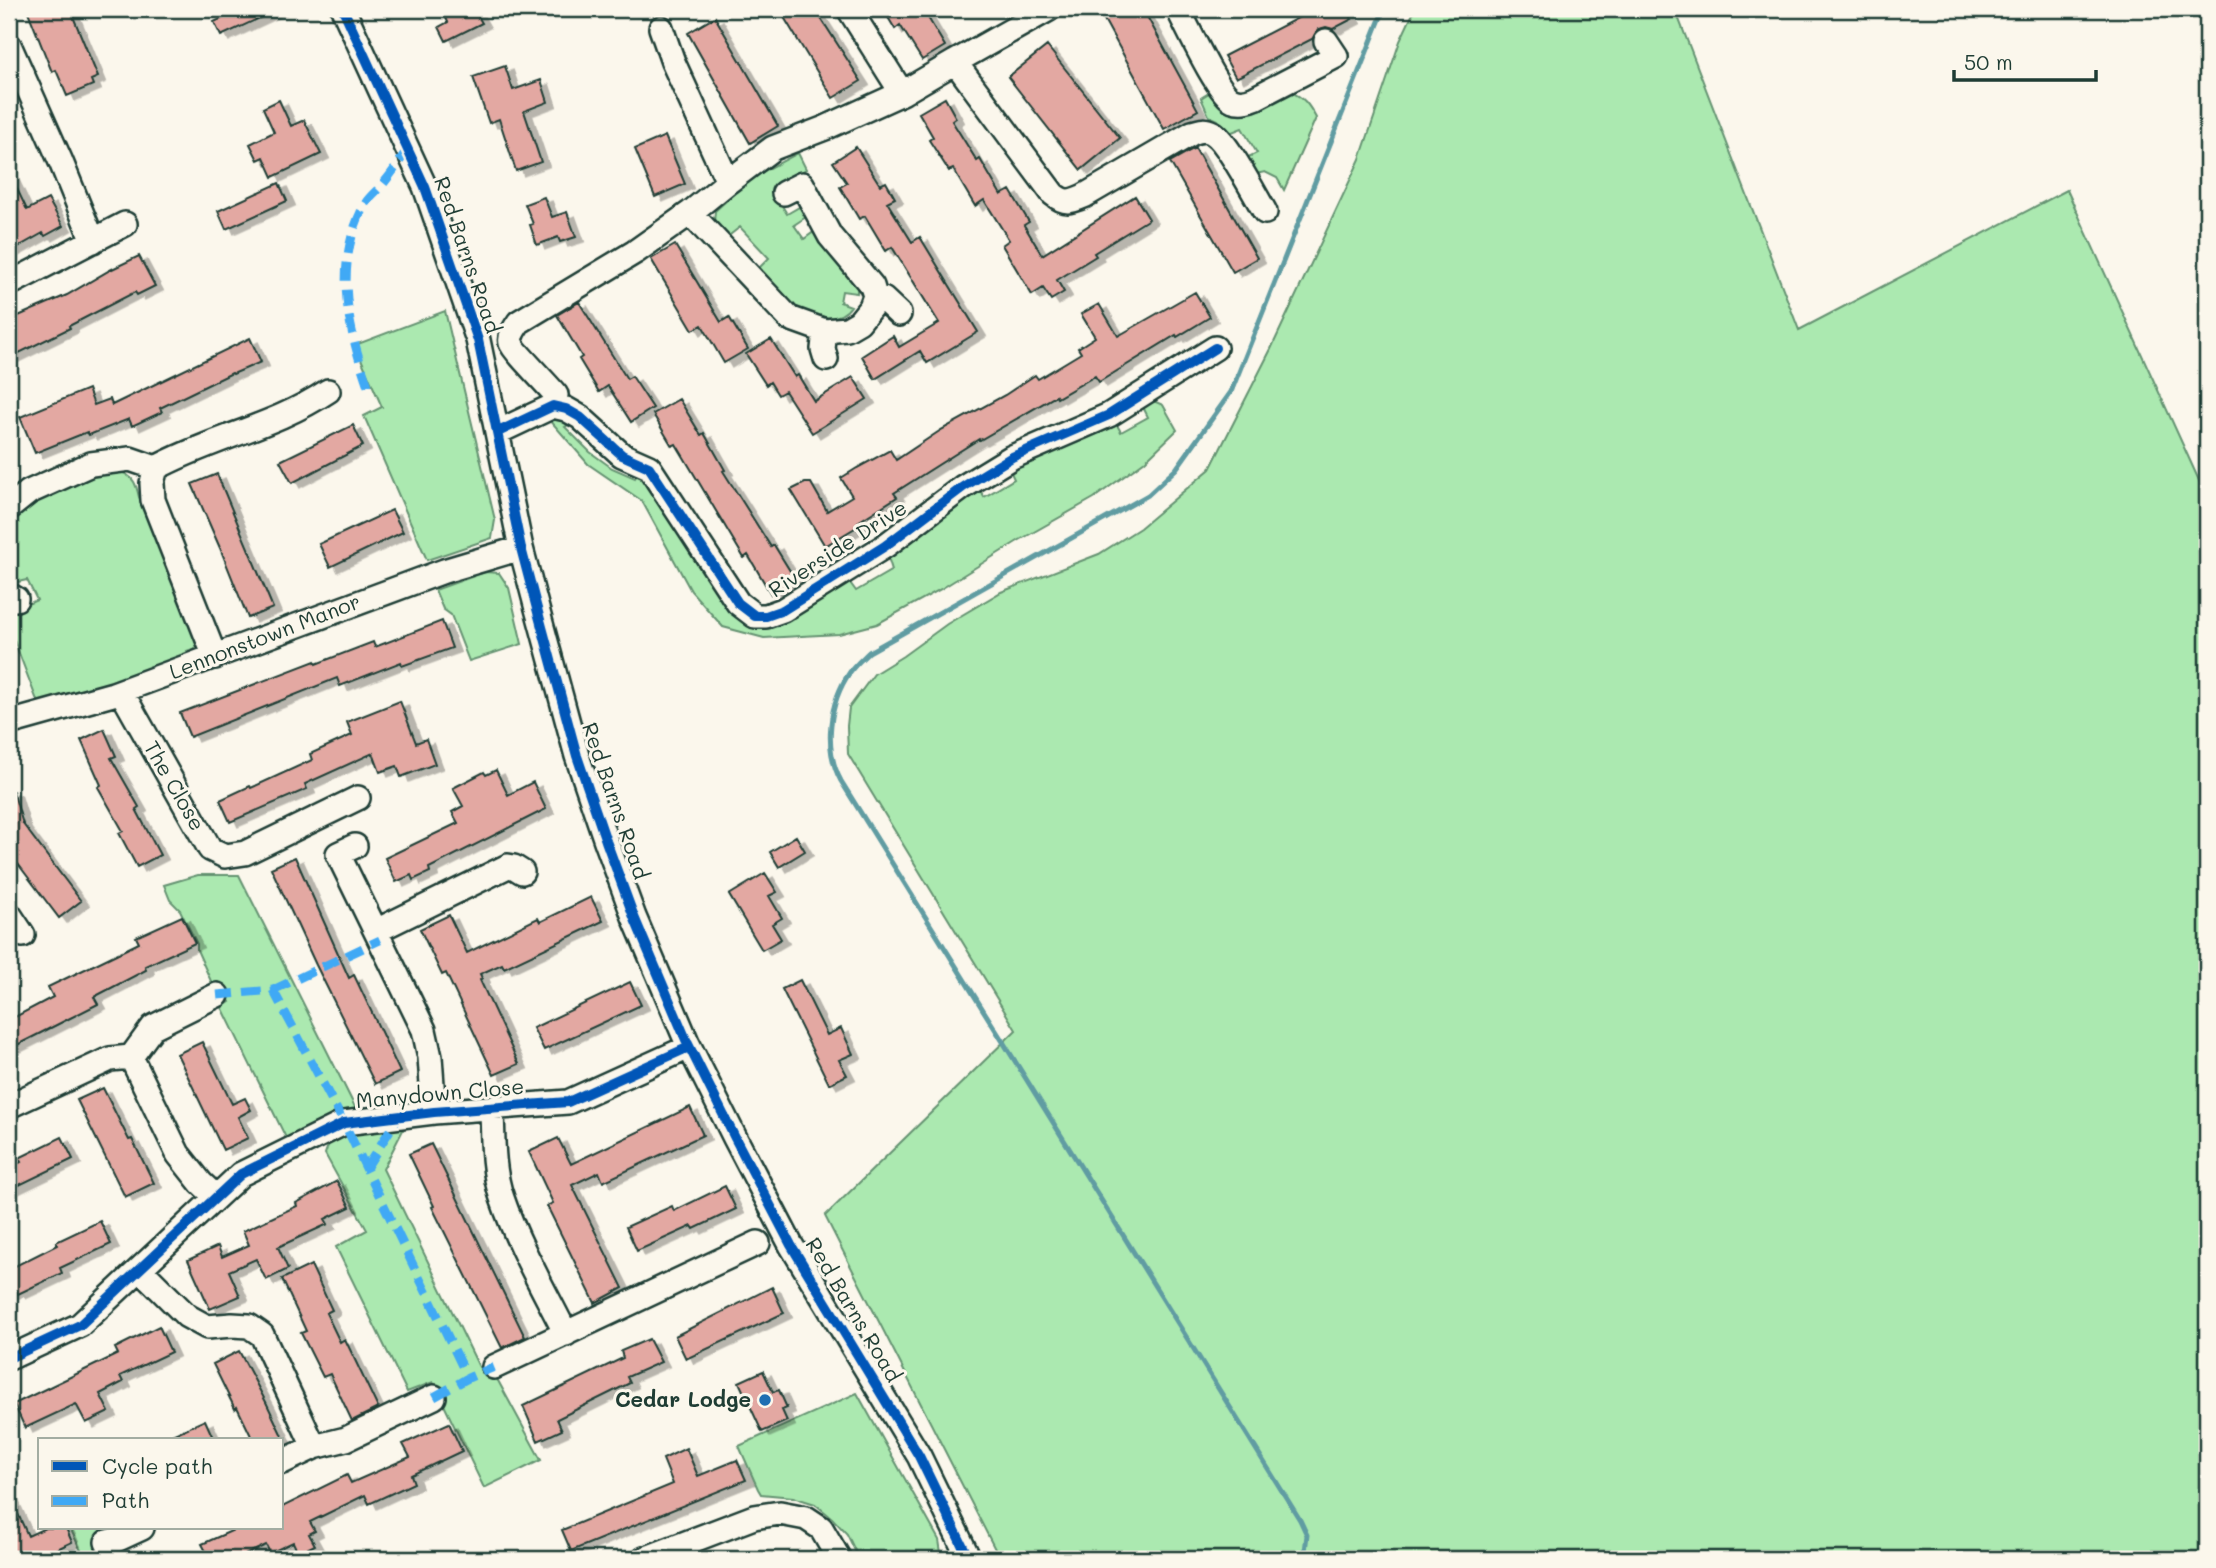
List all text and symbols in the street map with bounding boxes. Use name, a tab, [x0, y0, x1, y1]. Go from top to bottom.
scale bar	[1954, 38, 2095, 82]
text: 50 m	[1964, 48, 2013, 75]
street label: Red Barns Road	[429, 173, 508, 336]
street label: Riverside Drive	[763, 493, 912, 603]
street label: Lennonstown Manor	[165, 587, 364, 684]
street label: Red Barns Road	[577, 719, 656, 882]
street label: The Close	[139, 736, 212, 835]
street label: Manydown Close	[355, 1072, 525, 1113]
street label: Red Barns Road	[800, 1232, 908, 1386]
place label: Cedar Lodge	[615, 1385, 751, 1412]
marker: Cedar Lodge	[757, 1392, 773, 1408]
legend	[38, 1438, 284, 1530]
text: Cycle path	[102, 1452, 212, 1479]
text: Path	[102, 1486, 149, 1513]

